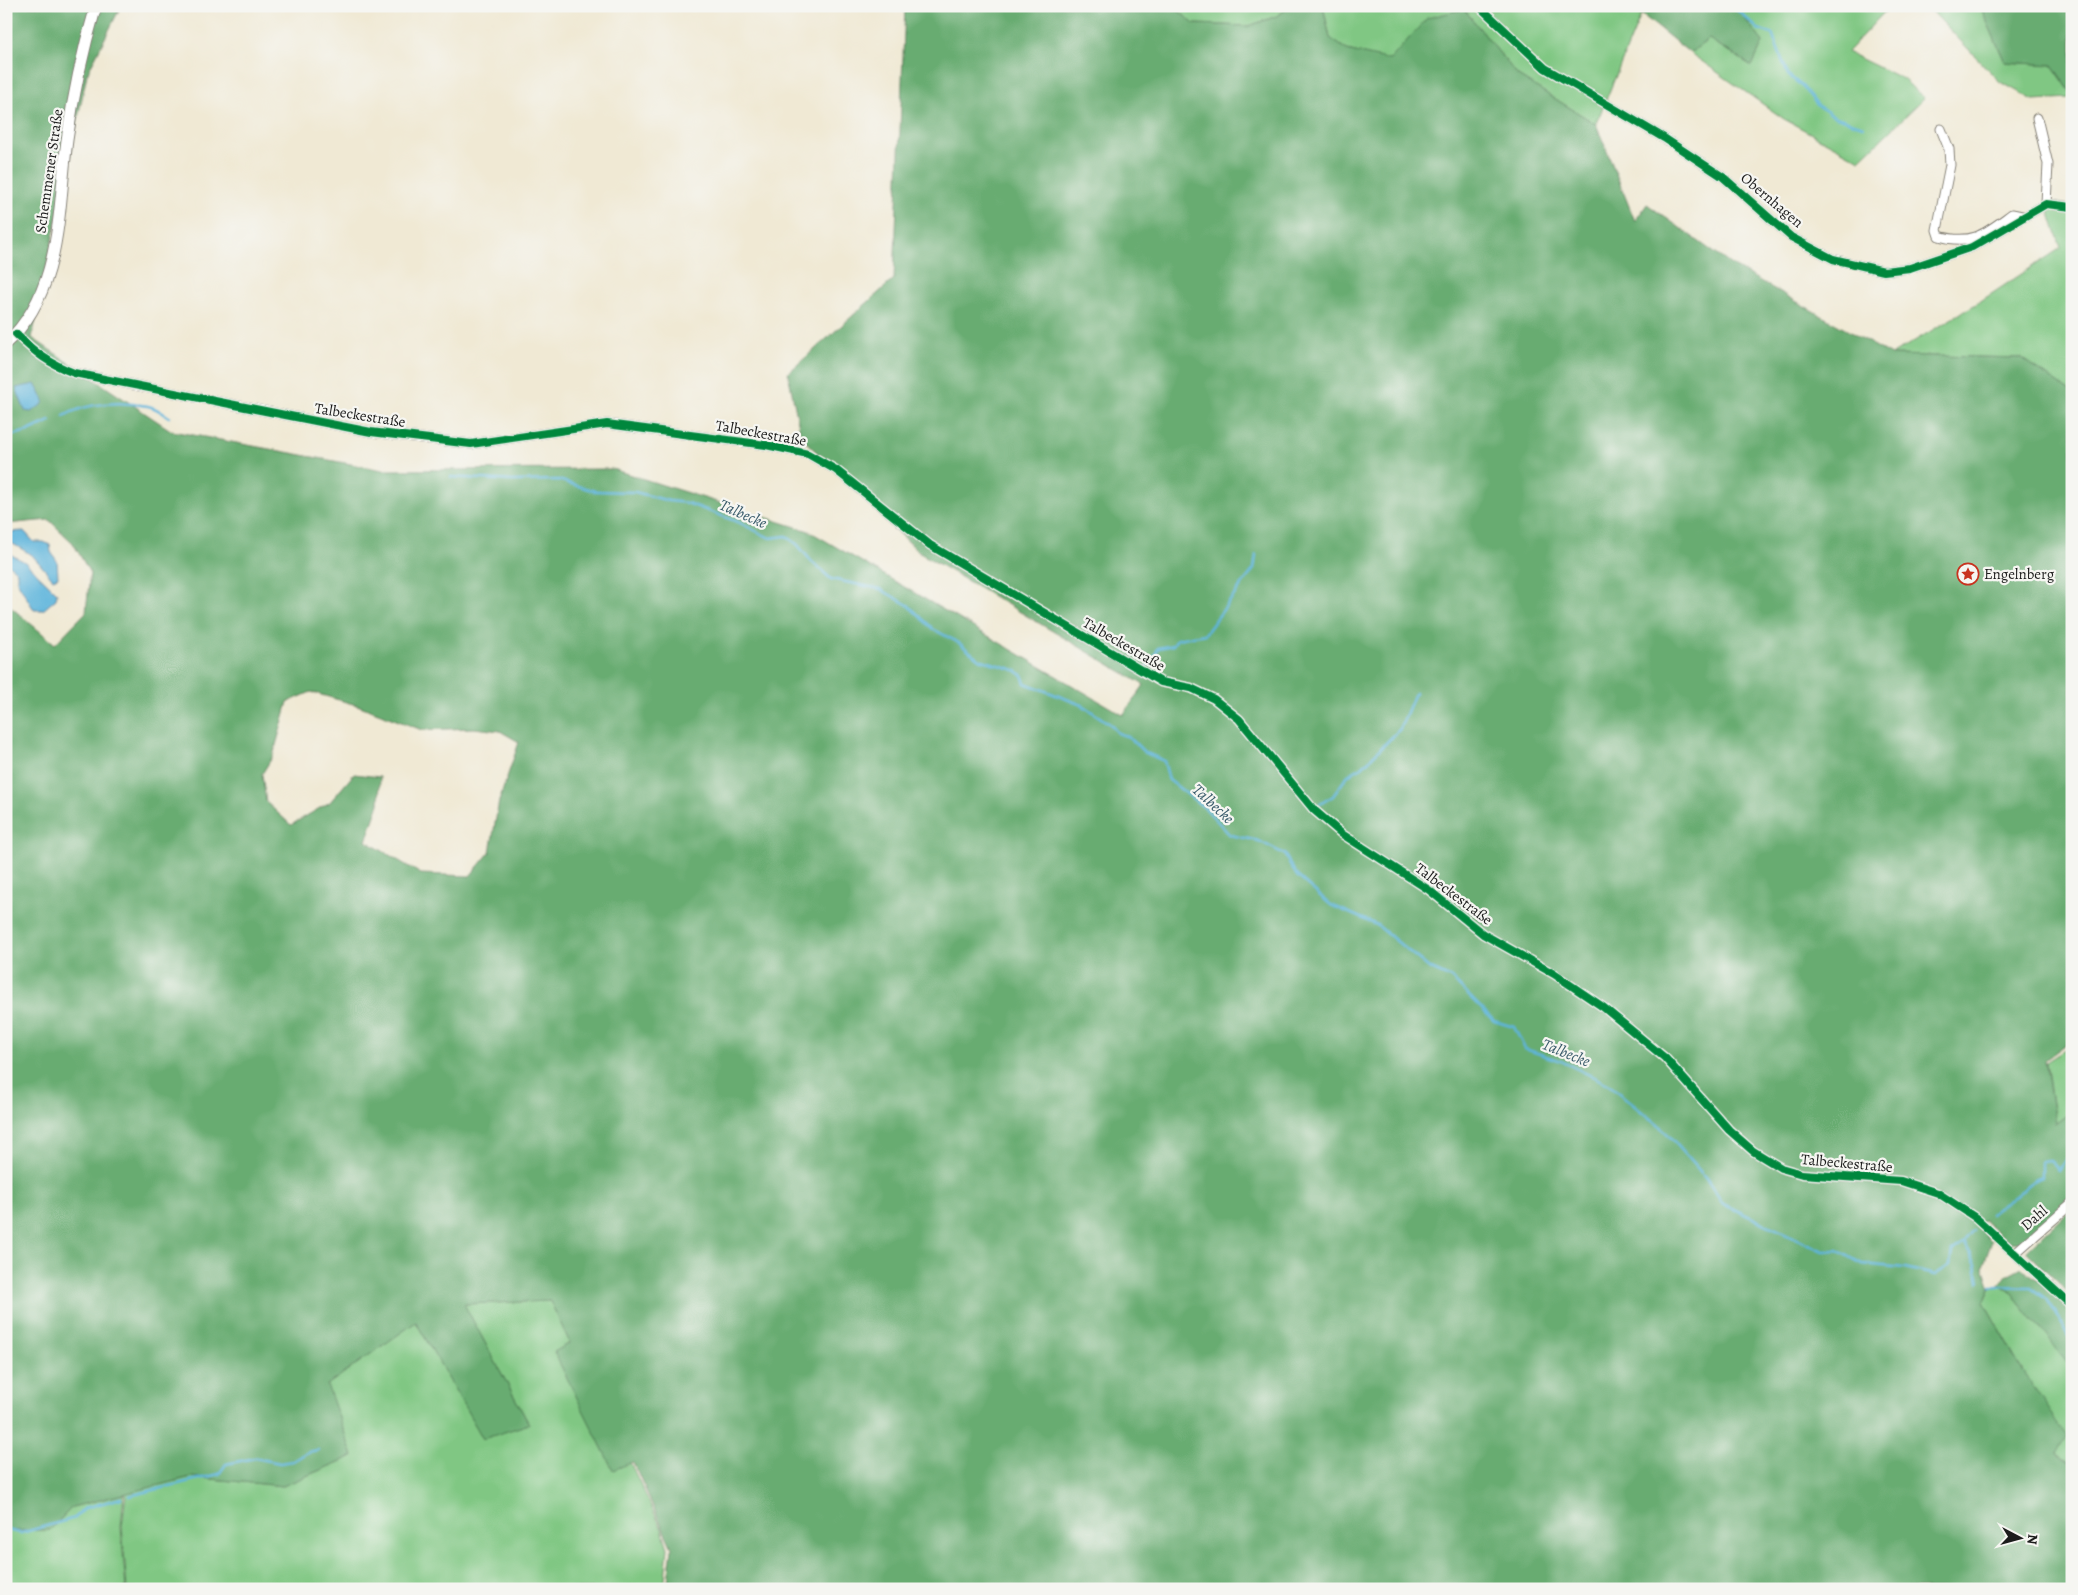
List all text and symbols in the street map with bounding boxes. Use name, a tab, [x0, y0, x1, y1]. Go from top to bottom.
street label: Schemmener Straße	[30, 107, 68, 234]
street label: Obernhagen	[1736, 168, 1808, 232]
street label: Talbeckestraße	[313, 398, 407, 432]
street label: Talbeckestraße	[714, 415, 808, 451]
water label: Talbecke	[716, 494, 770, 534]
place icon: Engelnberg	[1956, 562, 1980, 586]
place label: Engelnberg	[1984, 564, 2055, 584]
street label: Talbeckestraße	[1079, 612, 1169, 676]
water label: Talbecke	[1187, 779, 1239, 829]
street label: Talbeckestraße	[1411, 858, 1497, 930]
water label: Talbecke	[1539, 1033, 1593, 1073]
street label: Talbeckestraße	[1800, 1149, 1894, 1177]
street label: Dahl	[2016, 1201, 2052, 1235]
north arrow	[1996, 1512, 2046, 1562]
text: N	[2022, 1533, 2042, 1545]

